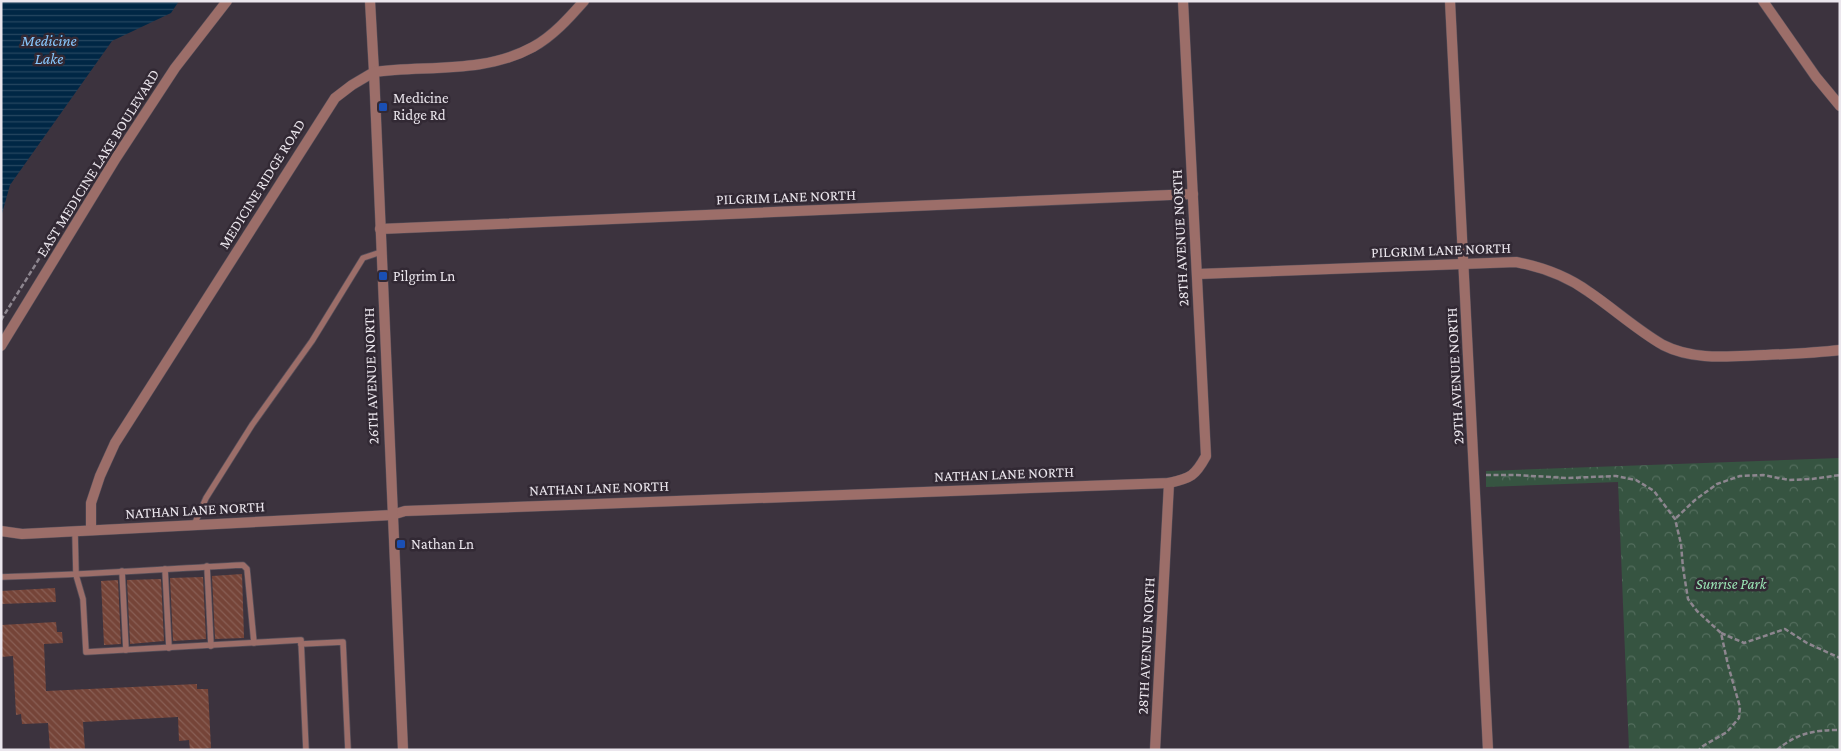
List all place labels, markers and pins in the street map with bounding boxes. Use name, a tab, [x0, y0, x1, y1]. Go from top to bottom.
place label: Medicine Ridge Rd	[393, 90, 449, 124]
marker: Medicine Ridge Rd	[377, 101, 389, 113]
place label: Pilgrim Ln	[393, 268, 455, 285]
marker: Pilgrim Ln	[377, 270, 389, 282]
place label: Nathan Ln	[411, 536, 474, 552]
marker: Nathan Ln	[395, 538, 407, 550]

